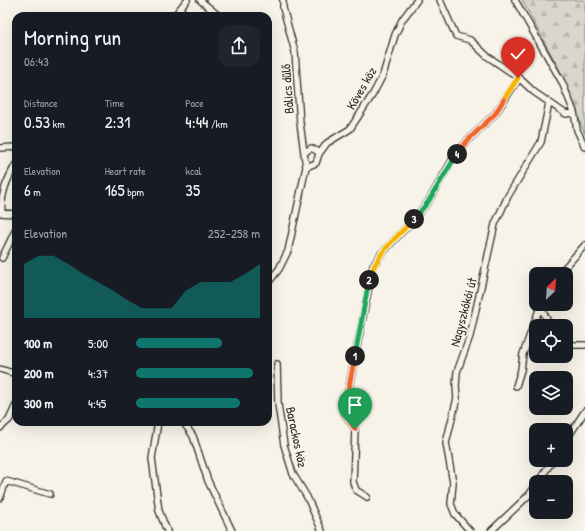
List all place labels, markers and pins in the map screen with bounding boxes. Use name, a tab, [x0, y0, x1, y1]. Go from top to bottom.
pin	[501, 37, 535, 78]
pin: 4	[447, 144, 467, 164]
pin: 3	[404, 209, 424, 229]
pin: 2	[359, 270, 379, 290]
pin: 1	[345, 346, 365, 366]
pin	[338, 388, 372, 429]

